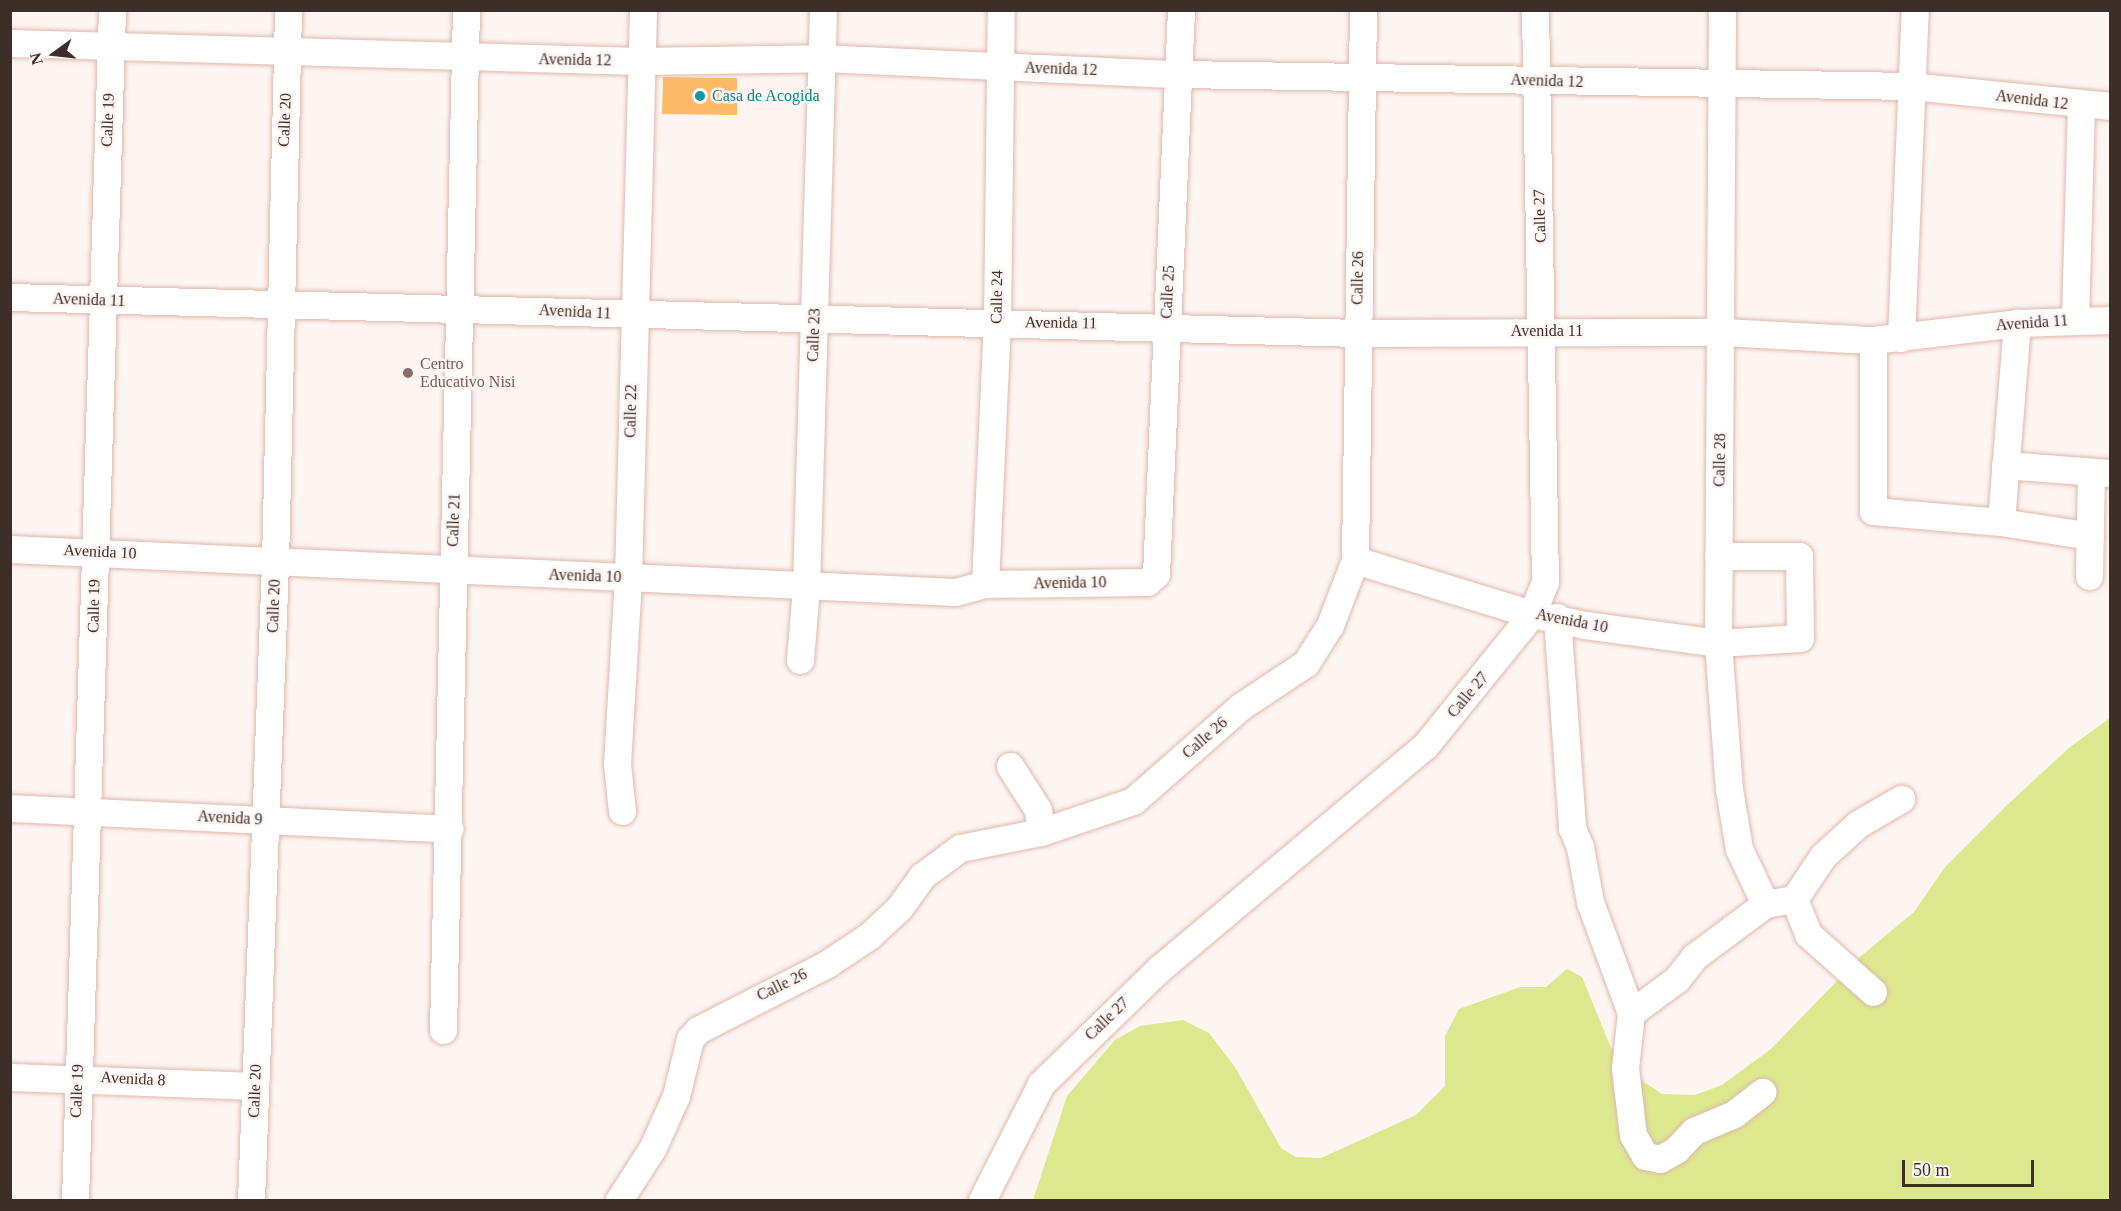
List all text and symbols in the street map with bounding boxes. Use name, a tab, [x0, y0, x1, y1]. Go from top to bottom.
north arrow	[24, 24, 84, 84]
street label: Avenida 12	[538, 50, 612, 70]
text: N	[26, 51, 46, 67]
street label: Avenida 12	[1024, 58, 1098, 80]
street label: Avenida 12	[1510, 70, 1584, 92]
place label: Casa de Acogida	[712, 86, 820, 106]
street label: Avenida 12	[1995, 86, 2069, 114]
marker: Casa de Acogida	[693, 89, 707, 103]
street label: Calle 19	[97, 93, 119, 147]
street label: Calle 20	[274, 93, 296, 147]
street label: Calle 27	[1529, 189, 1551, 243]
street label: Calle 26	[1348, 251, 1368, 305]
street label: Calle 25	[1157, 265, 1179, 319]
street label: Calle 24	[987, 270, 1007, 324]
street label: Avenida 11	[52, 289, 126, 311]
street label: Avenida 11	[538, 301, 612, 323]
street label: Calle 23	[803, 308, 825, 362]
street label: Avenida 11	[1995, 311, 2069, 335]
street label: Avenida 11	[1025, 313, 1097, 333]
street label: Avenida 11	[1511, 321, 1583, 341]
place label: Centro Educativo Nisi	[420, 354, 516, 392]
marker: Centro Educativo Nisi	[401, 366, 415, 380]
street label: Calle 22	[621, 384, 641, 438]
street label: Calle 28	[1710, 433, 1730, 487]
street label: Calle 21	[443, 493, 465, 547]
street label: Avenida 10	[63, 541, 137, 563]
street label: Avenida 10	[548, 565, 622, 587]
street label: Avenida 10	[1033, 573, 1107, 593]
street label: Calle 19	[84, 579, 104, 633]
street label: Calle 20	[263, 579, 285, 633]
street label: Avenida 10	[1534, 605, 1610, 637]
street label: Calle 27	[1443, 668, 1493, 722]
street label: Calle 26	[1178, 713, 1232, 763]
street label: Avenida 9	[197, 807, 263, 829]
street label: Calle 26	[754, 965, 810, 1005]
street label: Calle 27	[1081, 993, 1133, 1045]
street label: Calle 19	[66, 1064, 88, 1118]
street label: Calle 20	[244, 1064, 266, 1118]
street label: Avenida 8	[100, 1068, 166, 1090]
scale bar	[1905, 1148, 2037, 1186]
text: 50 m	[1913, 1160, 1950, 1180]

